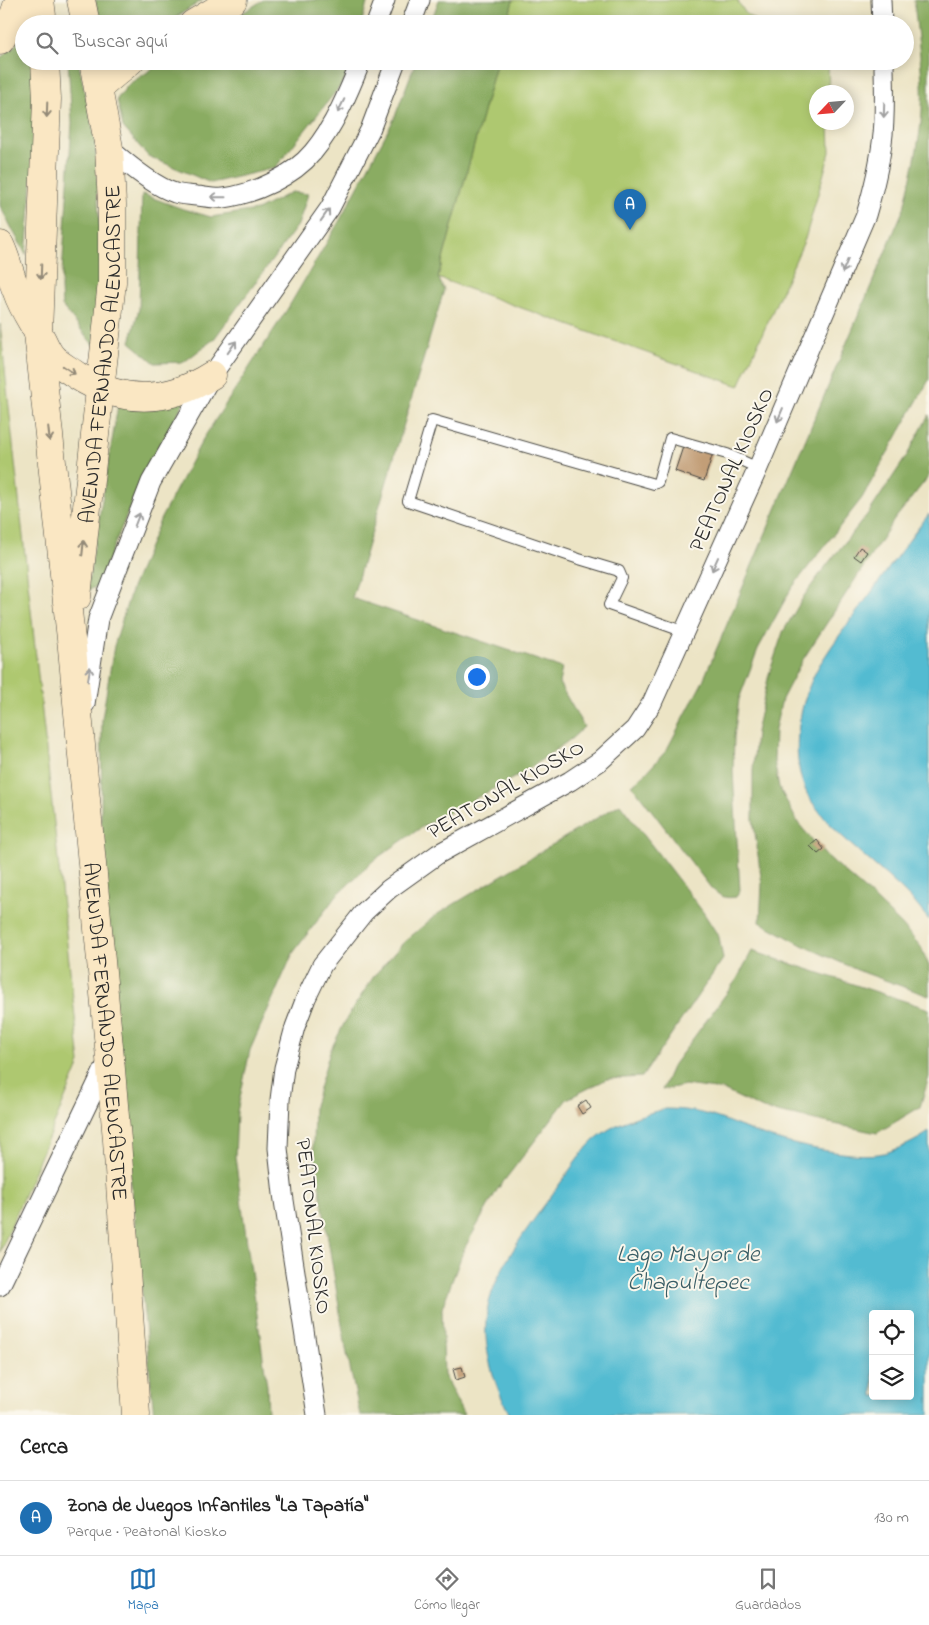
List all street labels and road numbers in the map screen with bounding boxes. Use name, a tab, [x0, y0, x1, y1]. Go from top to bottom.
street label: AVENIDA FERNANDO ALENCASTRE	[72, 184, 131, 525]
street label: PEATONAL KIOSKO	[682, 383, 783, 558]
street label: PEATONAL KIOSKO	[422, 733, 591, 849]
street label: AVENIDA FERNANDO ALENCASTRE	[73, 861, 134, 1202]
street label: PEATONAL KIOSKO	[285, 1137, 339, 1316]

